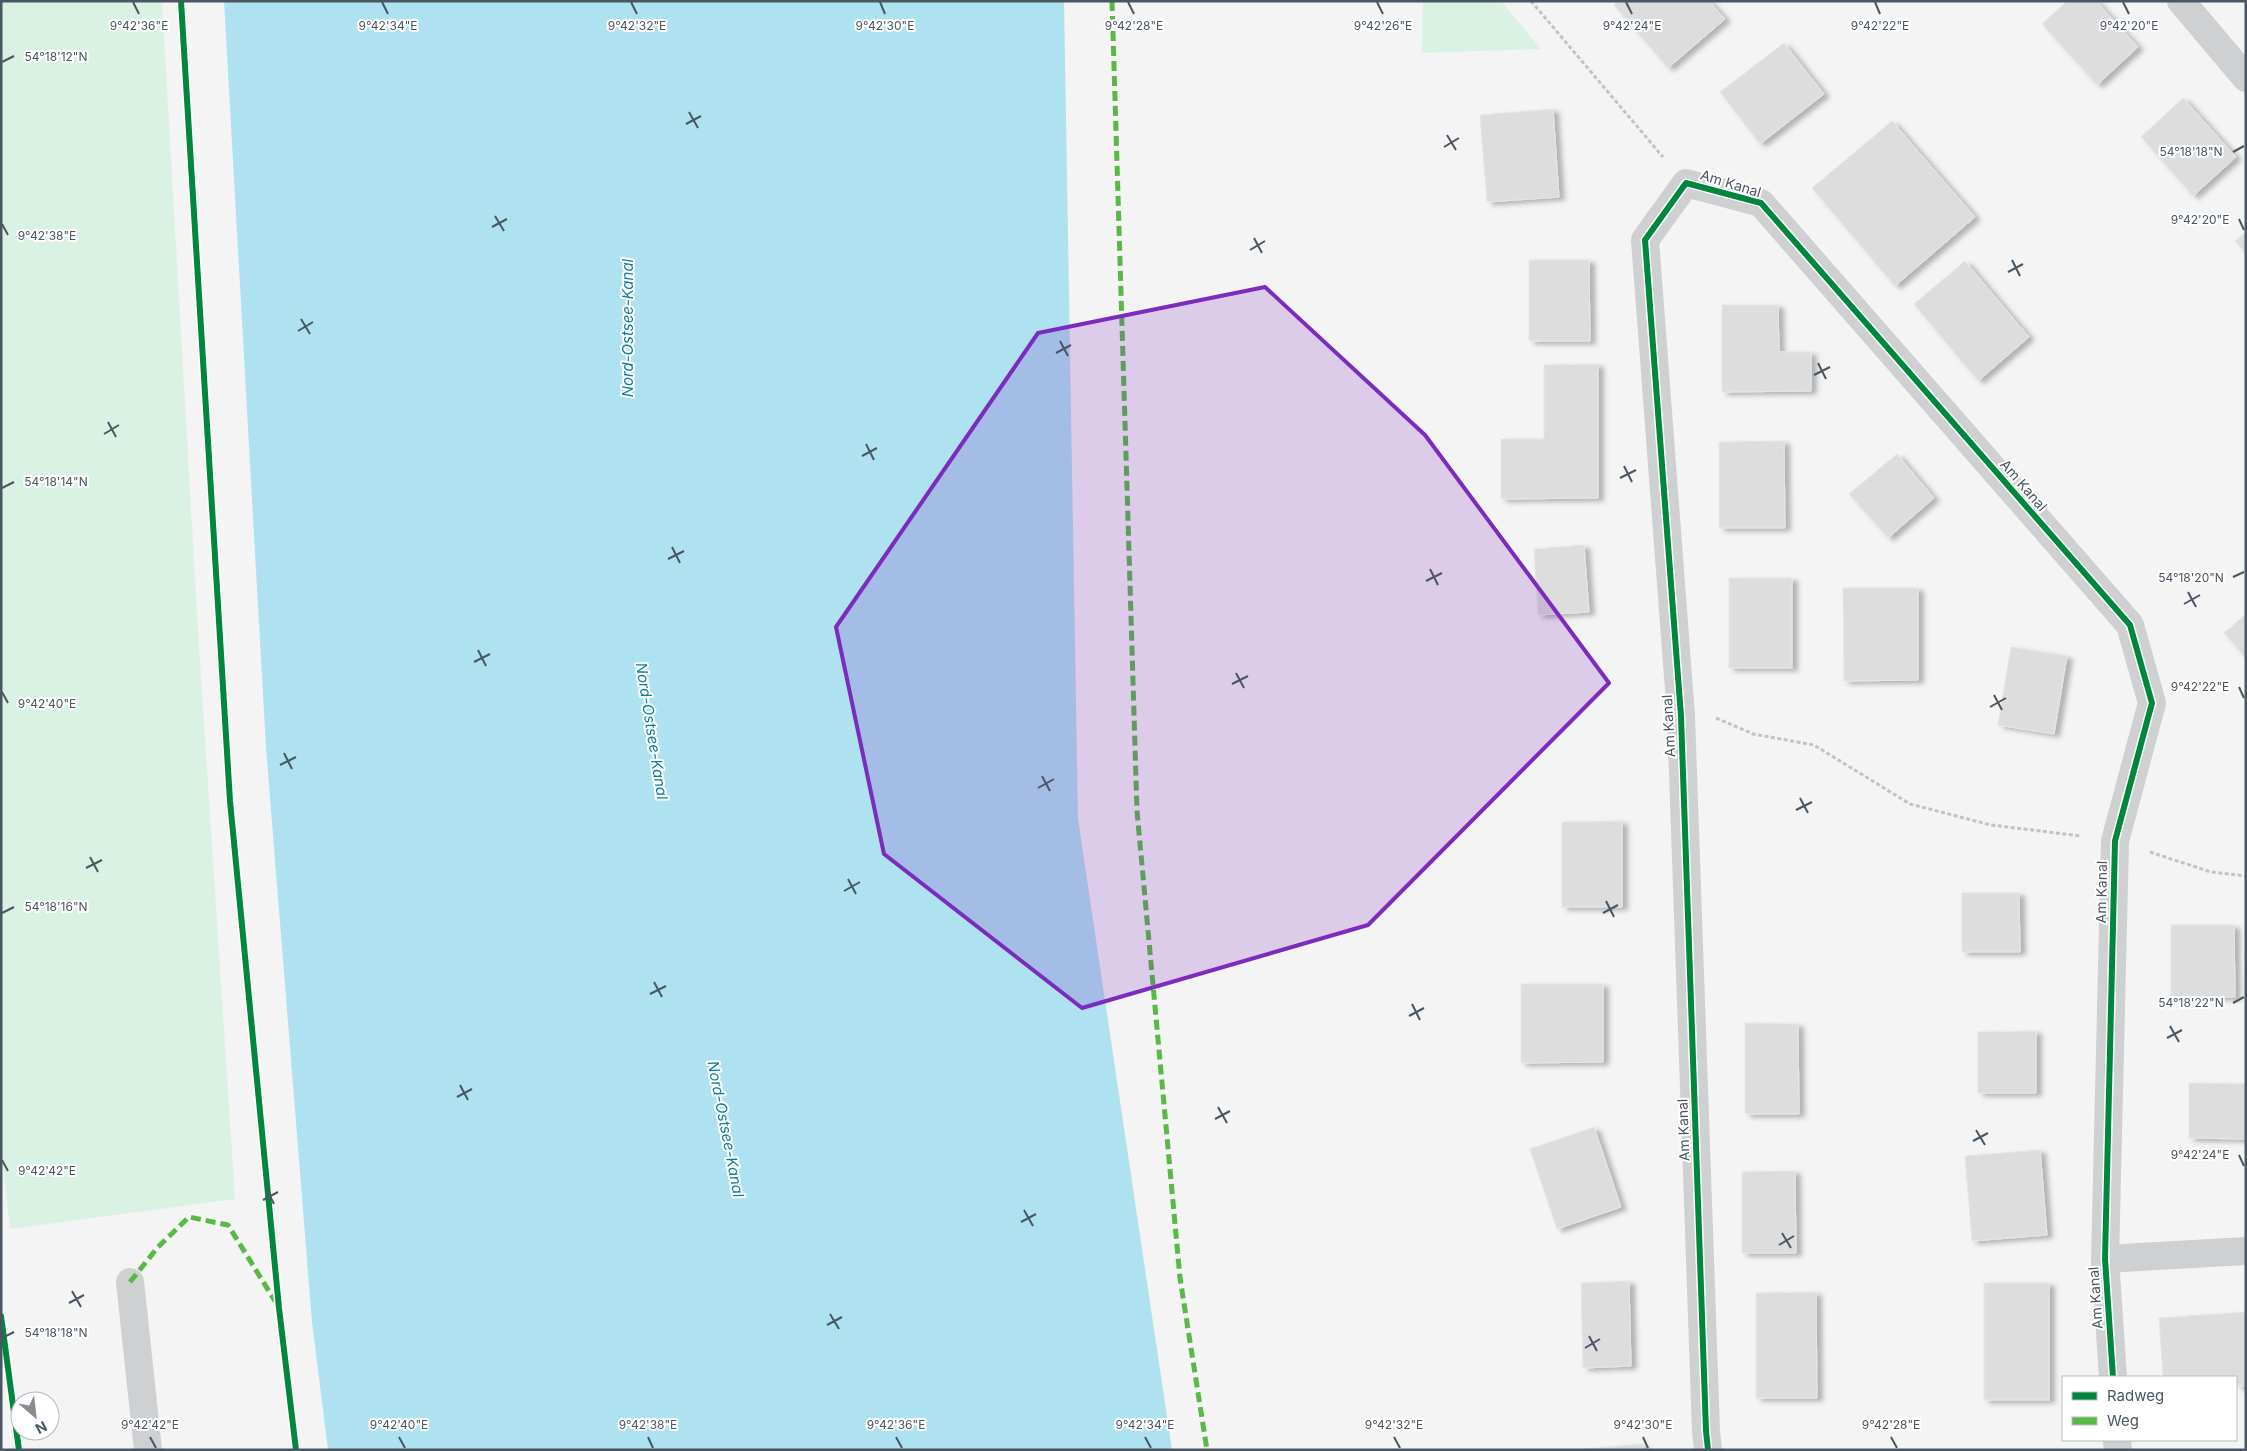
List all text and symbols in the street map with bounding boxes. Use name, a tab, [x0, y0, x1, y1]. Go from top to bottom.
text: 9°42'36"E	[110, 18, 168, 33]
text: 9°42'34"E	[359, 18, 418, 33]
text: 9°42'32"E	[608, 18, 666, 33]
text: 9°42'30"E	[856, 18, 914, 33]
text: 9°42'28"E	[1105, 18, 1163, 33]
text: 9°42'26"E	[1354, 18, 1412, 33]
text: 9°42'24"E	[1603, 18, 1661, 33]
text: 9°42'22"E	[1851, 18, 1909, 33]
text: 9°42'20"E	[2100, 18, 2158, 33]
text: 54°18'12"N	[24, 49, 88, 64]
text: 54°18'18"N	[2159, 144, 2223, 159]
street label: Am Kanal	[1699, 166, 1763, 200]
text: 9°42'20"E	[2171, 212, 2229, 227]
text: 9°42'38"E	[18, 228, 76, 243]
water label: Nord-Ostsee-Kanal	[618, 258, 637, 397]
street label: Am Kanal	[1997, 456, 2051, 514]
text: 54°18'14"N	[24, 474, 88, 489]
text: 54°18'20"N	[2158, 570, 2224, 585]
water label: Nord-Ostsee-Kanal	[632, 661, 672, 801]
text: 9°42'22"E	[2171, 679, 2229, 694]
street label: Am Kanal	[1658, 694, 1678, 758]
text: 9°42'40"E	[18, 696, 76, 711]
street label: Am Kanal	[2092, 861, 2110, 923]
text: 54°18'16"N	[24, 899, 88, 914]
text: 54°18'22"N	[2158, 995, 2224, 1010]
water label: Nord-Ostsee-Kanal	[703, 1059, 749, 1199]
street label: Am Kanal	[1673, 1098, 1693, 1162]
text: 9°42'24"E	[2171, 1147, 2229, 1162]
text: 9°42'42"E	[18, 1163, 76, 1178]
street label: Am Kanal	[2084, 1266, 2106, 1330]
text: 54°18'18"N	[24, 1325, 88, 1340]
legend	[2062, 1376, 2237, 1441]
text: Radweg	[2107, 1386, 2164, 1405]
north arrow	[10, 1391, 60, 1441]
text: Weg	[2107, 1411, 2139, 1430]
text: 9°42'42"E	[121, 1417, 179, 1432]
text: 9°42'40"E	[370, 1417, 428, 1432]
text: 9°42'38"E	[619, 1417, 677, 1432]
text: 9°42'36"E	[867, 1417, 925, 1432]
text: 9°42'34"E	[1116, 1417, 1175, 1432]
text: 9°42'32"E	[1365, 1417, 1423, 1432]
text: 9°42'30"E	[1614, 1417, 1672, 1432]
text: 9°42'28"E	[1862, 1417, 1920, 1432]
text: N	[33, 1418, 50, 1438]

